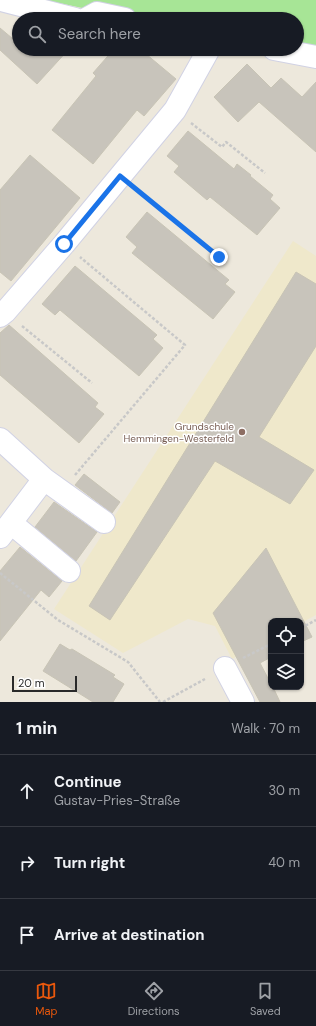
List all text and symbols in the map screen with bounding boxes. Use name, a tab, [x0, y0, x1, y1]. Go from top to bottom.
search box	[12, 12, 304, 56]
icon: search	[26, 23, 48, 45]
text: Search here	[58, 24, 141, 44]
route start	[55, 235, 73, 253]
route end	[210, 248, 228, 266]
place label: Grundschule Hemmingen-Westerfeld	[124, 420, 234, 445]
marker: Grundschule Hemmingen-Westerfeld	[237, 427, 247, 437]
map controls	[268, 618, 304, 690]
button: locate	[268, 618, 304, 654]
button: layers	[268, 654, 304, 690]
scale bar	[12, 674, 77, 693]
text: 20 m	[18, 676, 44, 690]
text: 1 min	[16, 717, 57, 739]
text: Walk · 70 m	[231, 720, 300, 737]
text: Continue	[54, 772, 122, 792]
icon: ahead	[16, 780, 38, 802]
text: 30 m	[268, 782, 300, 799]
text: Gustav-Pries-Straße	[54, 792, 180, 809]
icon: right	[16, 852, 38, 874]
text: Turn right	[54, 853, 125, 873]
text: 40 m	[268, 854, 300, 871]
icon: arrive	[16, 924, 38, 946]
text: Arrive at destination	[54, 925, 205, 945]
tab: Map	[35, 980, 57, 1018]
tab: Directions	[128, 980, 180, 1018]
tab: Saved	[250, 980, 281, 1018]

